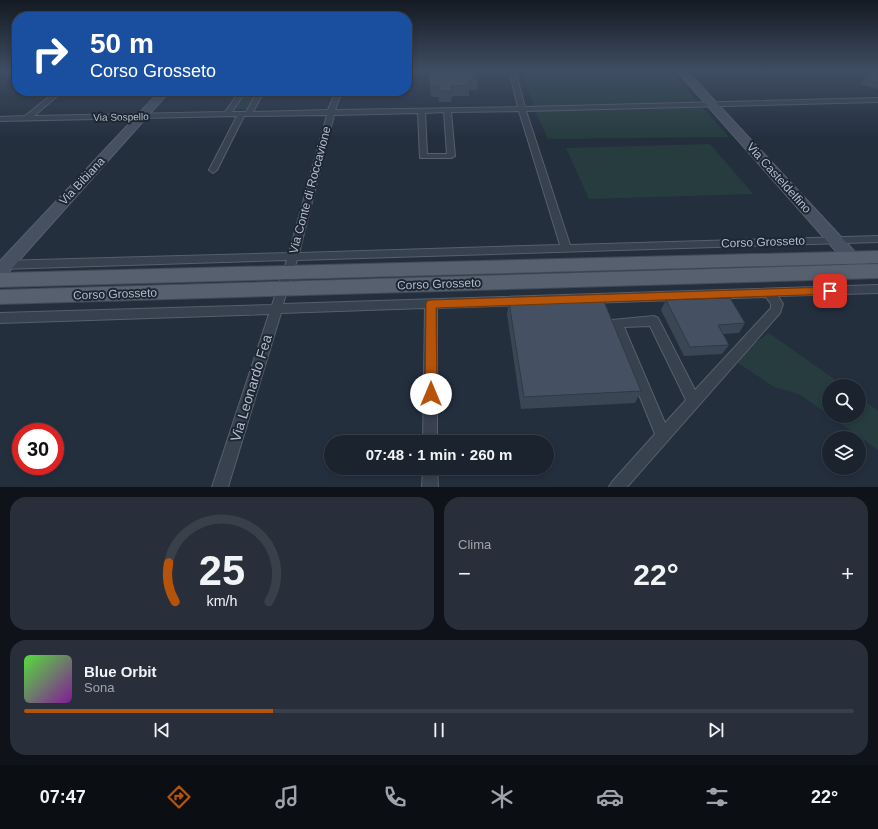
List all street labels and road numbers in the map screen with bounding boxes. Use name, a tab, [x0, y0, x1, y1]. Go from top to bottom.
street label: Via Sospello	[93, 111, 149, 123]
street label: Via Conte di Roccavione	[286, 125, 334, 255]
street label: Via Casteldelfino	[744, 140, 814, 216]
street label: Via Bibiana	[56, 154, 108, 208]
street label: Corso Grosseto	[721, 234, 806, 250]
street label: Corso Grosseto	[397, 276, 482, 292]
street label: Corso Grosseto	[73, 286, 158, 302]
street label: Via Leonardo Fea	[227, 332, 275, 443]

